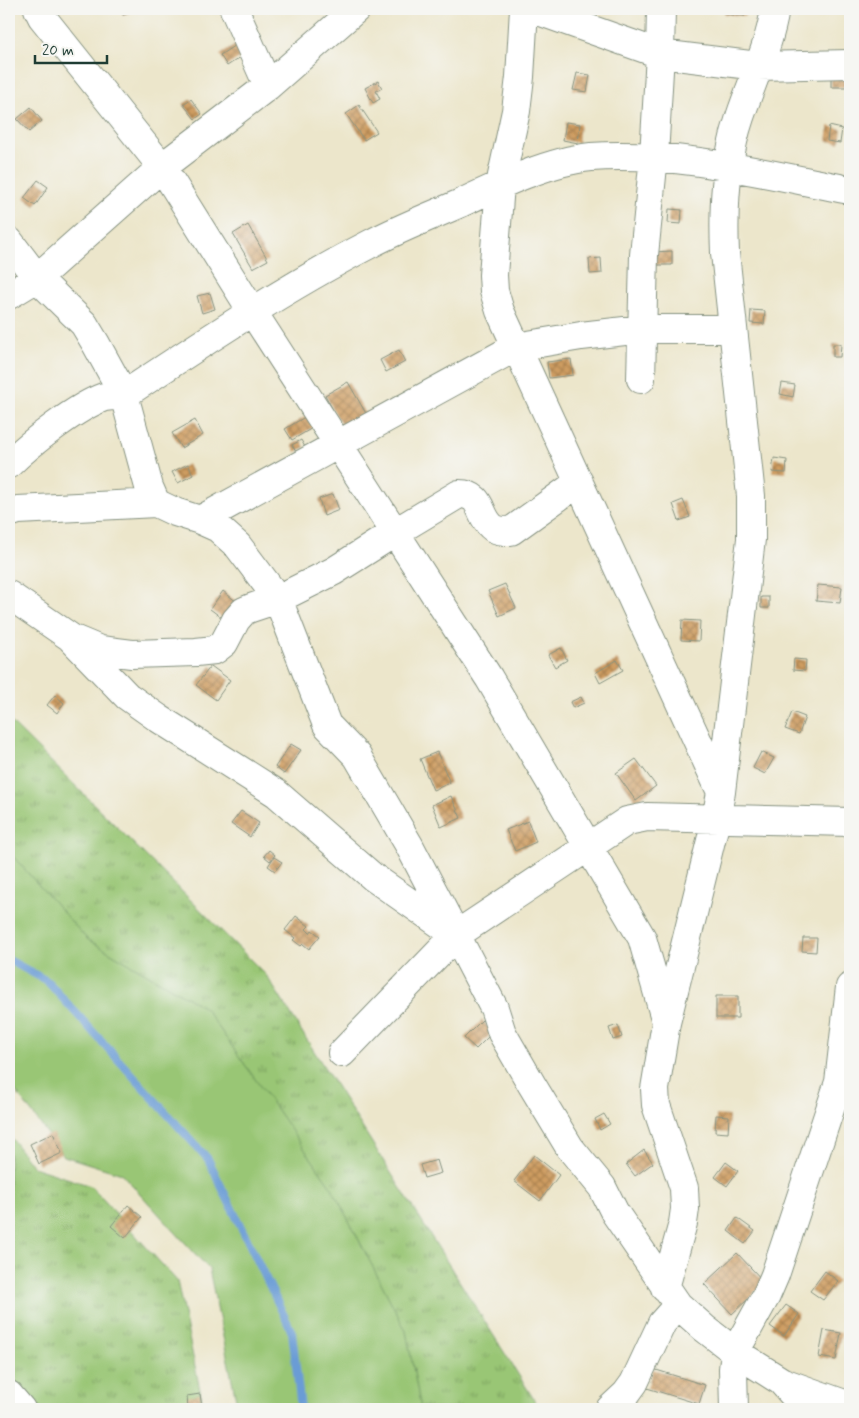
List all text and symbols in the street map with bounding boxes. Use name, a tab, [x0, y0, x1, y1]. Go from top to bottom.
scale bar	[35, 32, 108, 64]
text: 20 m	[42, 41, 74, 61]

